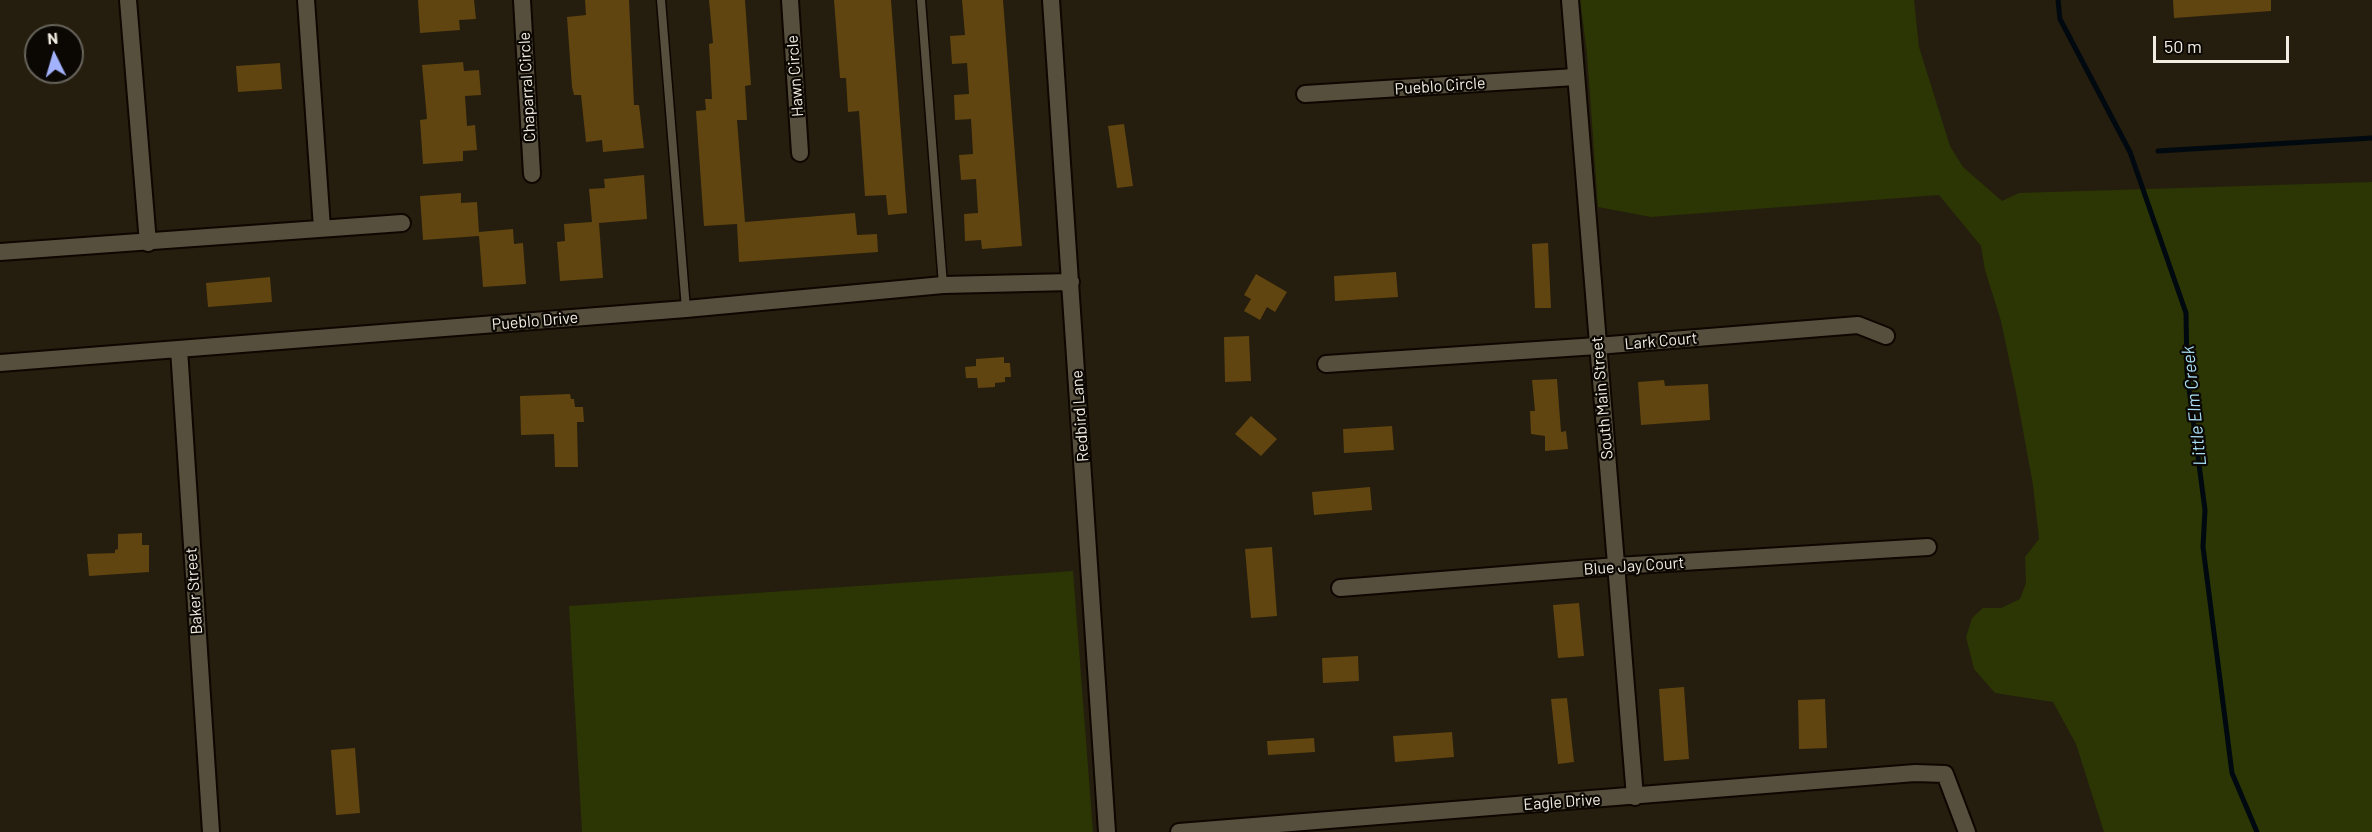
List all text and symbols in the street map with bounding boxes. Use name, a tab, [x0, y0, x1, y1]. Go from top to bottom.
north arrow	[24, 24, 84, 84]
scale bar	[2156, 24, 2292, 62]
text: N	[46, 28, 59, 47]
street label: Chaparral Circle	[515, 31, 539, 143]
street label: Hawn Circle	[783, 34, 807, 118]
text: 50 m	[2164, 35, 2202, 57]
street label: Pueblo Circle	[1394, 73, 1486, 99]
street label: Pueblo Drive	[491, 308, 579, 334]
street label: Lark Court	[1624, 328, 1698, 354]
street label: South Main Street	[1587, 336, 1617, 460]
water label: Little Elm Creek	[2177, 345, 2211, 467]
street label: Redbird Lane	[1067, 370, 1093, 462]
street label: Baker Street	[181, 547, 207, 635]
street label: Blue Jay Court	[1583, 553, 1685, 579]
street label: Eagle Drive	[1523, 790, 1601, 814]

